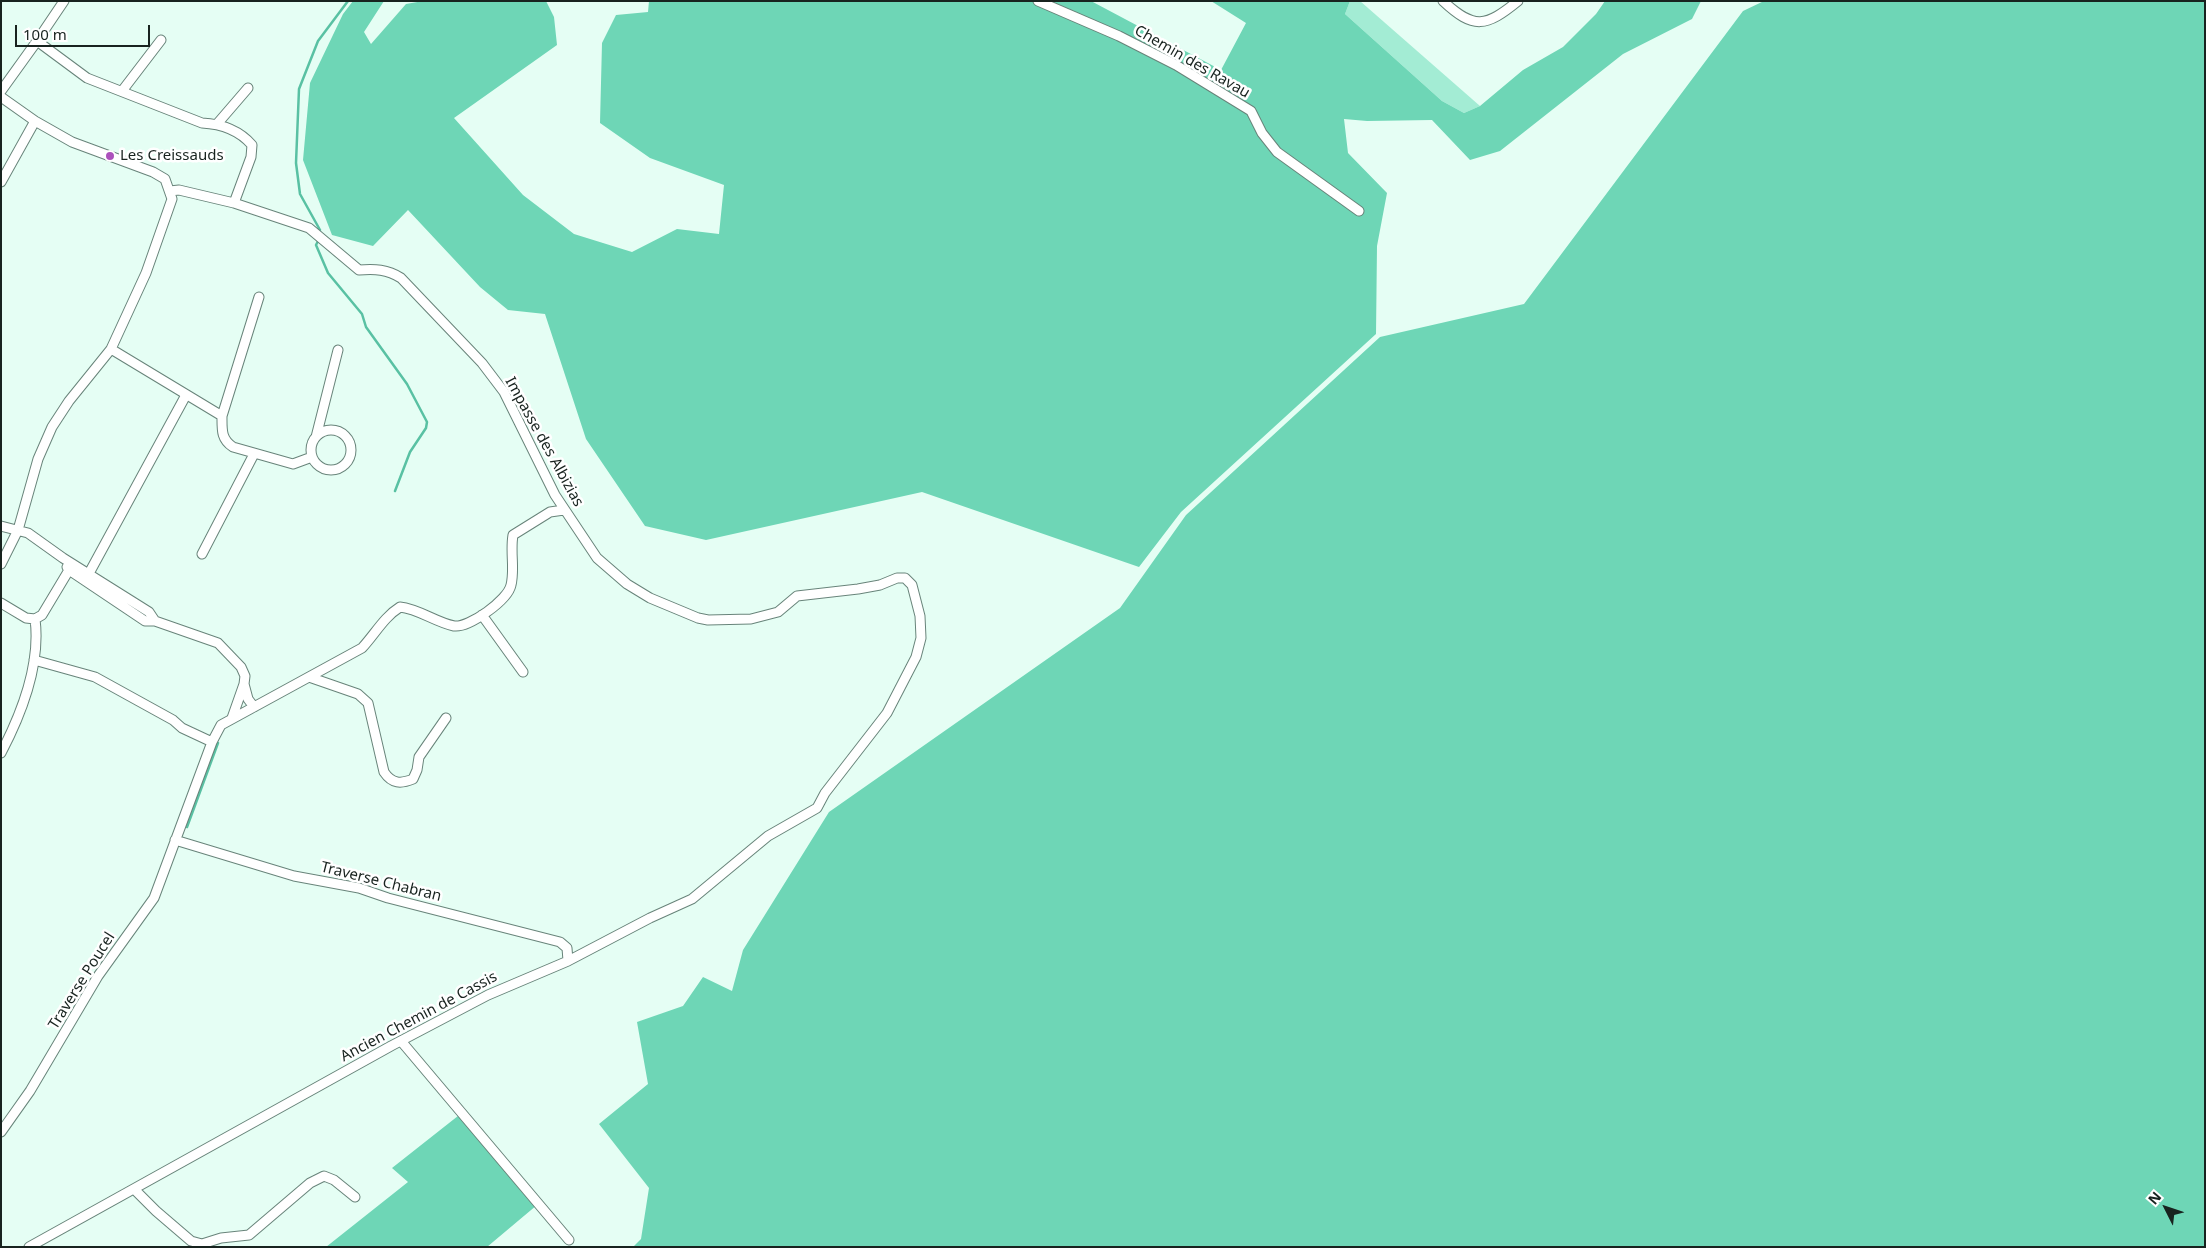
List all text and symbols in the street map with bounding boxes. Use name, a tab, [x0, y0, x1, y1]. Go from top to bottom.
scale bar	[18, 15, 152, 47]
street label: Chemin des Ravau	[1131, 22, 1253, 102]
text: 100 m	[23, 24, 67, 44]
place label: Les Creissauds	[120, 147, 224, 165]
marker: Les Creissauds	[104, 150, 116, 162]
street label: Impasse des Albizias	[501, 374, 587, 510]
street label: Traverse Chabran	[319, 858, 443, 906]
street label: Traverse Poucel	[45, 929, 119, 1033]
street label: Ancien Chemin de Cassis	[338, 968, 500, 1066]
north arrow	[2141, 1183, 2191, 1233]
text: N	[2143, 1187, 2165, 1208]

